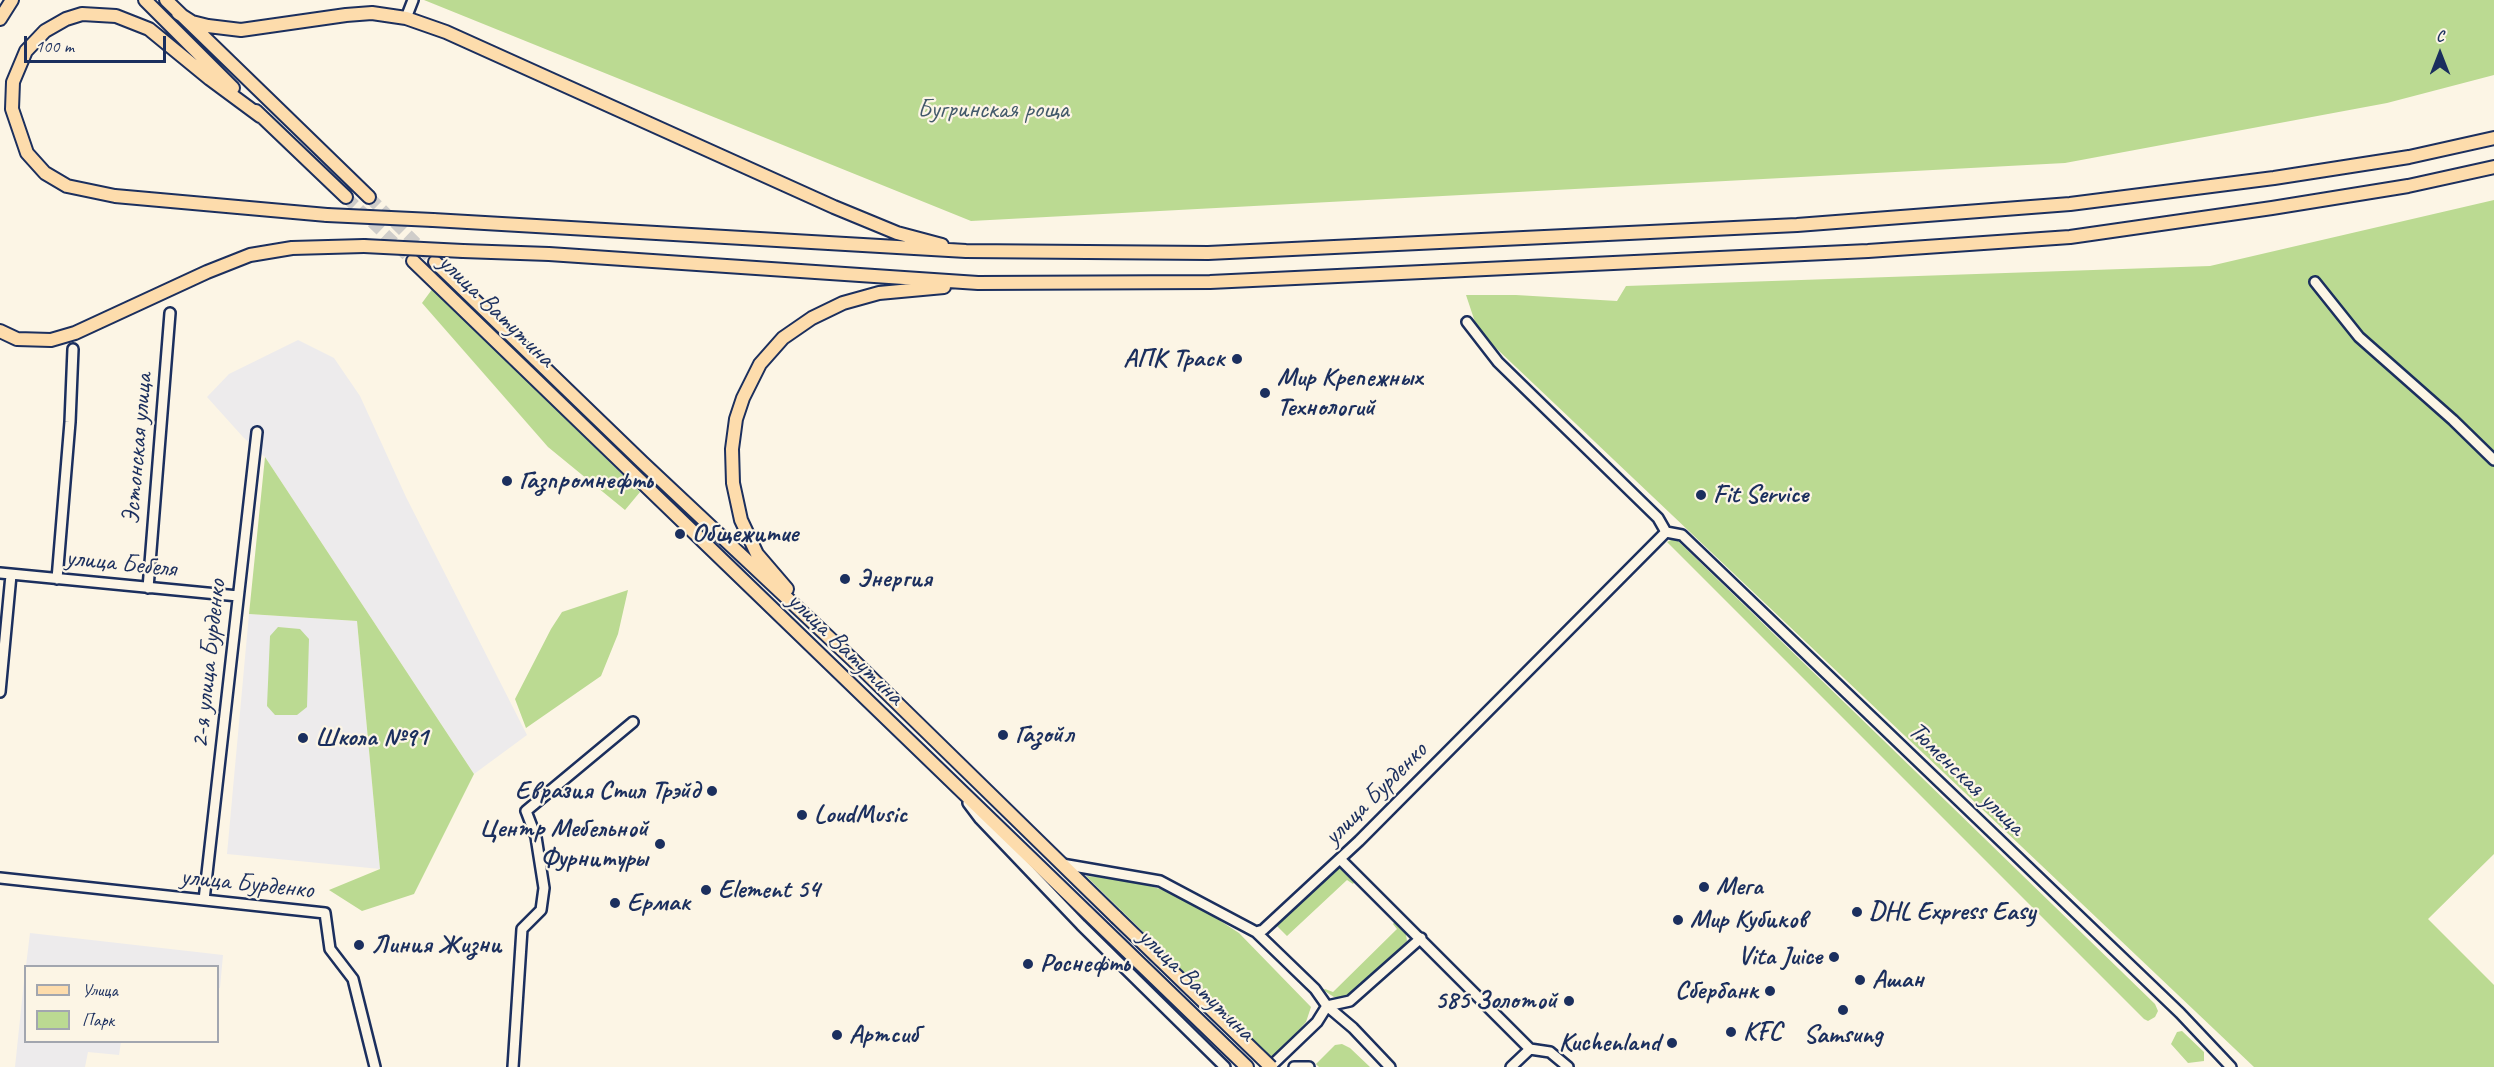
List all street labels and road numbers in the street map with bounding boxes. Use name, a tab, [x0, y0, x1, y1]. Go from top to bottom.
street label: улица Ватутина	[431, 248, 561, 374]
street label: Эстонская улица	[116, 372, 160, 526]
street label: улица Бебеля	[64, 543, 178, 585]
street label: 2-я улица Бурденко	[185, 578, 233, 750]
street label: улица Ватутина	[780, 586, 910, 712]
street label: Тюменская улица	[1901, 716, 2031, 842]
street label: улица Бурденко	[1318, 736, 1434, 852]
street label: улица Бурденко	[179, 862, 315, 906]
street label: улица Ватутина	[1131, 922, 1261, 1048]

